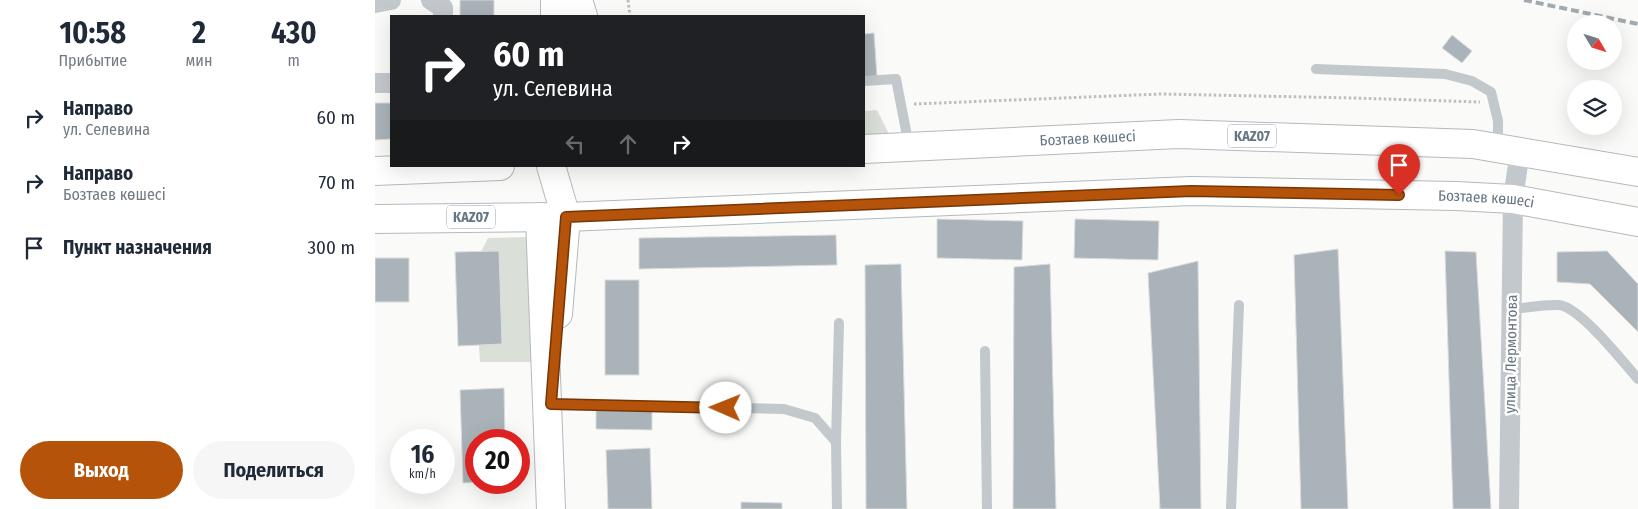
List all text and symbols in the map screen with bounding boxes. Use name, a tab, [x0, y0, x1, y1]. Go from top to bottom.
text: 10:58	[59, 15, 126, 51]
text: 2	[192, 15, 206, 51]
text: 430	[271, 15, 317, 51]
north arrow	[1567, 15, 1623, 70]
map controls	[1567, 15, 1622, 135]
text: 60 m	[493, 33, 564, 75]
icon: right	[410, 35, 475, 100]
text: Прибытие	[58, 51, 127, 70]
text: мин	[186, 51, 212, 70]
text: m	[288, 51, 300, 70]
text: ул. Селевина	[493, 75, 613, 102]
button: layers	[1567, 80, 1622, 135]
text: Направо	[63, 97, 133, 120]
icon: right	[20, 104, 48, 132]
text: 60 m	[317, 106, 355, 129]
text: ул. Селевина	[63, 120, 150, 139]
road number: KAZ07	[1228, 124, 1276, 148]
street label: Бозтаев көшесі	[1039, 127, 1136, 150]
icon: left	[561, 130, 589, 158]
icon: ahead	[614, 130, 642, 158]
icon: right	[667, 130, 695, 158]
pin	[1378, 144, 1420, 195]
icon: arrive	[1385, 151, 1413, 179]
text: Направо	[63, 162, 133, 185]
icon: right	[20, 169, 48, 197]
text: 70 m	[319, 171, 355, 194]
text: Бозтаев көшесі	[63, 185, 166, 204]
street label: Бозтаев көшесі	[1438, 187, 1536, 212]
road number: KAZ07	[447, 206, 495, 228]
icon: arrive	[20, 234, 48, 262]
text: Пункт назначения	[63, 236, 212, 259]
text: 300 m	[308, 236, 355, 259]
street label: улица Лермонтова	[1501, 295, 1521, 413]
position arrow	[699, 381, 751, 433]
speed limit sign: 20	[465, 429, 530, 494]
text: 16	[411, 440, 434, 470]
button: Выход	[20, 441, 183, 499]
button: Поделиться	[193, 441, 355, 499]
text: km/h	[409, 467, 436, 481]

